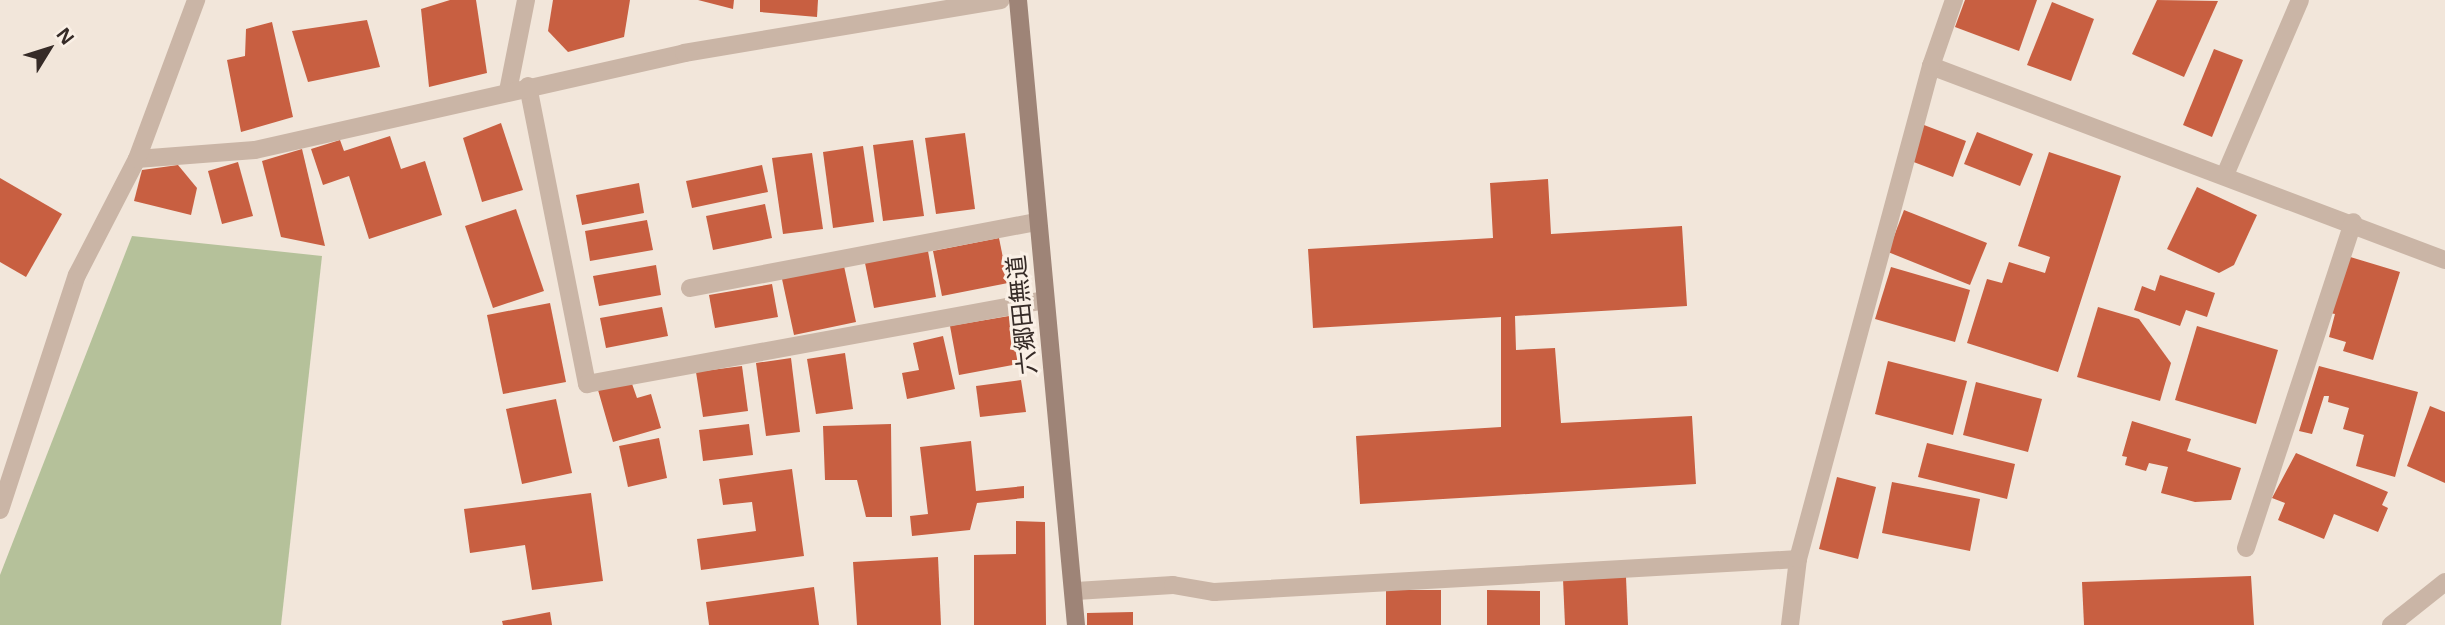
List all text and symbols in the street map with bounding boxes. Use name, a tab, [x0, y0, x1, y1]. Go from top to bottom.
north arrow	[14, 14, 84, 84]
text: N	[51, 22, 81, 50]
street label: 六郷田無道	[1000, 254, 1042, 376]

